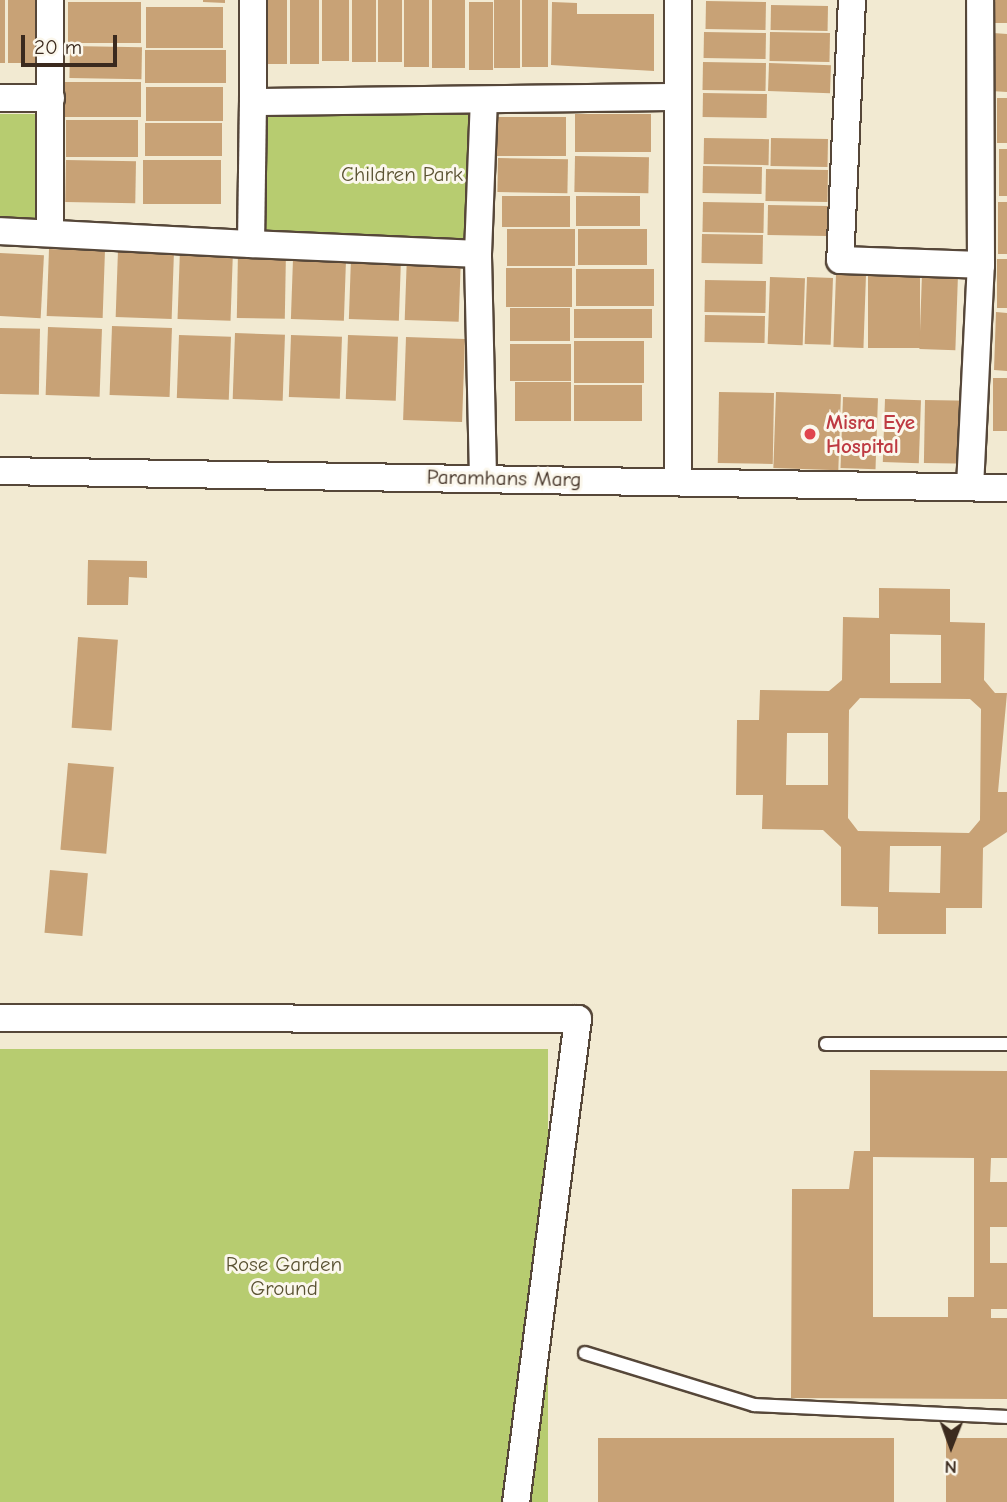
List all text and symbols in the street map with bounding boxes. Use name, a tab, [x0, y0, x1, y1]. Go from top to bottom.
scale bar	[24, 21, 121, 65]
text: 20 m	[34, 35, 82, 59]
park label: Children Park	[341, 161, 463, 187]
place label: Misra Eye Hospital	[826, 409, 915, 459]
marker: Misra Eye Hospital	[800, 424, 820, 444]
street label: Paramhans Marg	[427, 464, 581, 492]
park label: Rose Garden Ground	[226, 1251, 342, 1301]
north arrow	[916, 1411, 986, 1481]
text: N	[944, 1456, 957, 1478]

